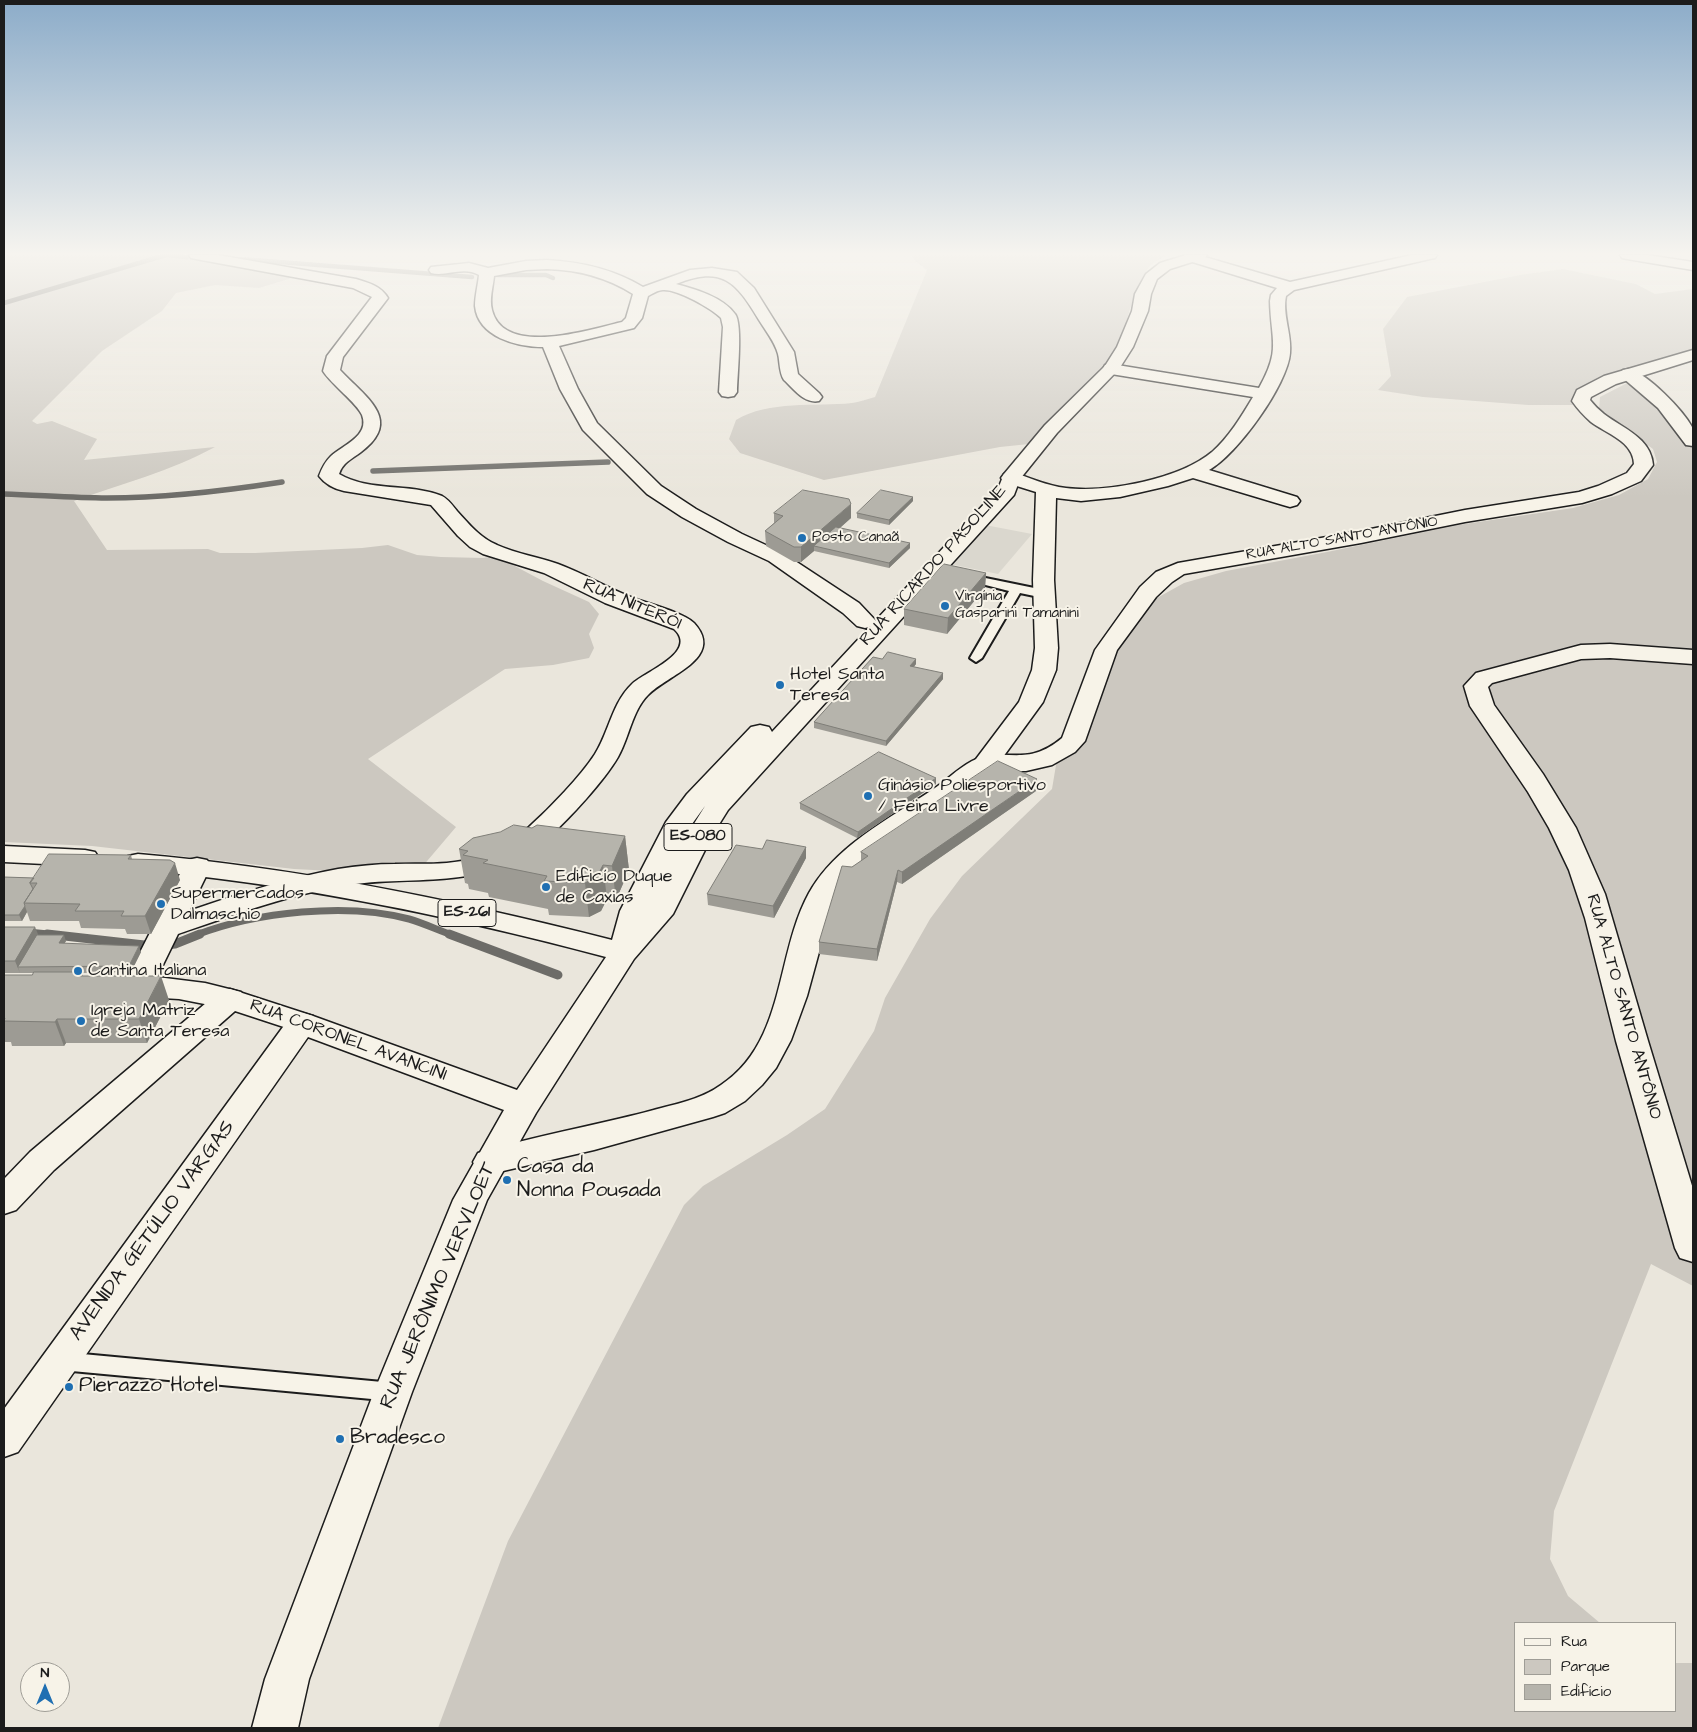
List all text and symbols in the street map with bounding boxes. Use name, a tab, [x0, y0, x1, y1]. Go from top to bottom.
street label: RUA RICARDO PASOLINE	[856, 481, 1012, 651]
street label: RUA ALTO SANTO ANTÔNIO	[1245, 513, 1439, 565]
place label: Posto Canaã	[812, 529, 899, 547]
marker: Posto Canaã	[796, 532, 808, 544]
street label: RUA NITERÓI	[579, 575, 685, 635]
place label: Virgínia Gasparini Tamanini	[955, 588, 1079, 623]
marker: Virgínia Gasparini Tamanini	[939, 600, 951, 612]
place label: Hotel Santa Teresa	[790, 664, 884, 706]
marker: Hotel Santa Teresa	[774, 679, 786, 691]
place label: Ginásio Poliesportivo / Feira Livre	[878, 775, 1046, 818]
marker: Ginásio Poliesportivo / Feira Livre	[862, 790, 874, 802]
road number: ES-080	[664, 824, 732, 850]
place label: Edificío Duque de Caxias	[556, 866, 672, 909]
marker: Edificío Duque de Caxias	[540, 881, 552, 893]
place label: Supermercados Dalmaschio	[171, 883, 304, 926]
street label: RUA ALTO SANTO ANTÔNIO	[1580, 892, 1666, 1122]
marker: Supermercados Dalmaschio	[155, 898, 167, 910]
road number: ES-261	[438, 900, 496, 926]
place label: Cantina Italiana	[88, 960, 206, 982]
marker: Cantina Italiana	[72, 965, 84, 977]
street label: RUA CORONEL AVANCINI	[247, 995, 449, 1087]
place label: Igreja Matriz de Santa Teresa	[91, 1000, 229, 1042]
marker: Igreja Matriz de Santa Teresa	[75, 1015, 87, 1027]
street label: AVENIDA GETÚLIO VARGAS	[65, 1116, 241, 1346]
place label: Casa da Nonna Pousada	[517, 1155, 661, 1205]
street label: RUA JERÔNIMO VERVLOET	[376, 1159, 502, 1413]
marker: Casa da Nonna Pousada	[501, 1174, 513, 1186]
place label: Pierazzo Hotel	[79, 1374, 218, 1400]
marker: Pierazzo Hotel	[63, 1381, 75, 1393]
place label: Bradesco	[350, 1426, 445, 1452]
marker: Bradesco	[334, 1433, 346, 1445]
legend	[1514, 1622, 1677, 1712]
text: Rua	[1561, 1631, 1587, 1652]
text: Parque	[1561, 1656, 1610, 1677]
north arrow	[20, 1662, 70, 1712]
text: N	[41, 1663, 49, 1683]
text: Edifício	[1561, 1681, 1611, 1702]

